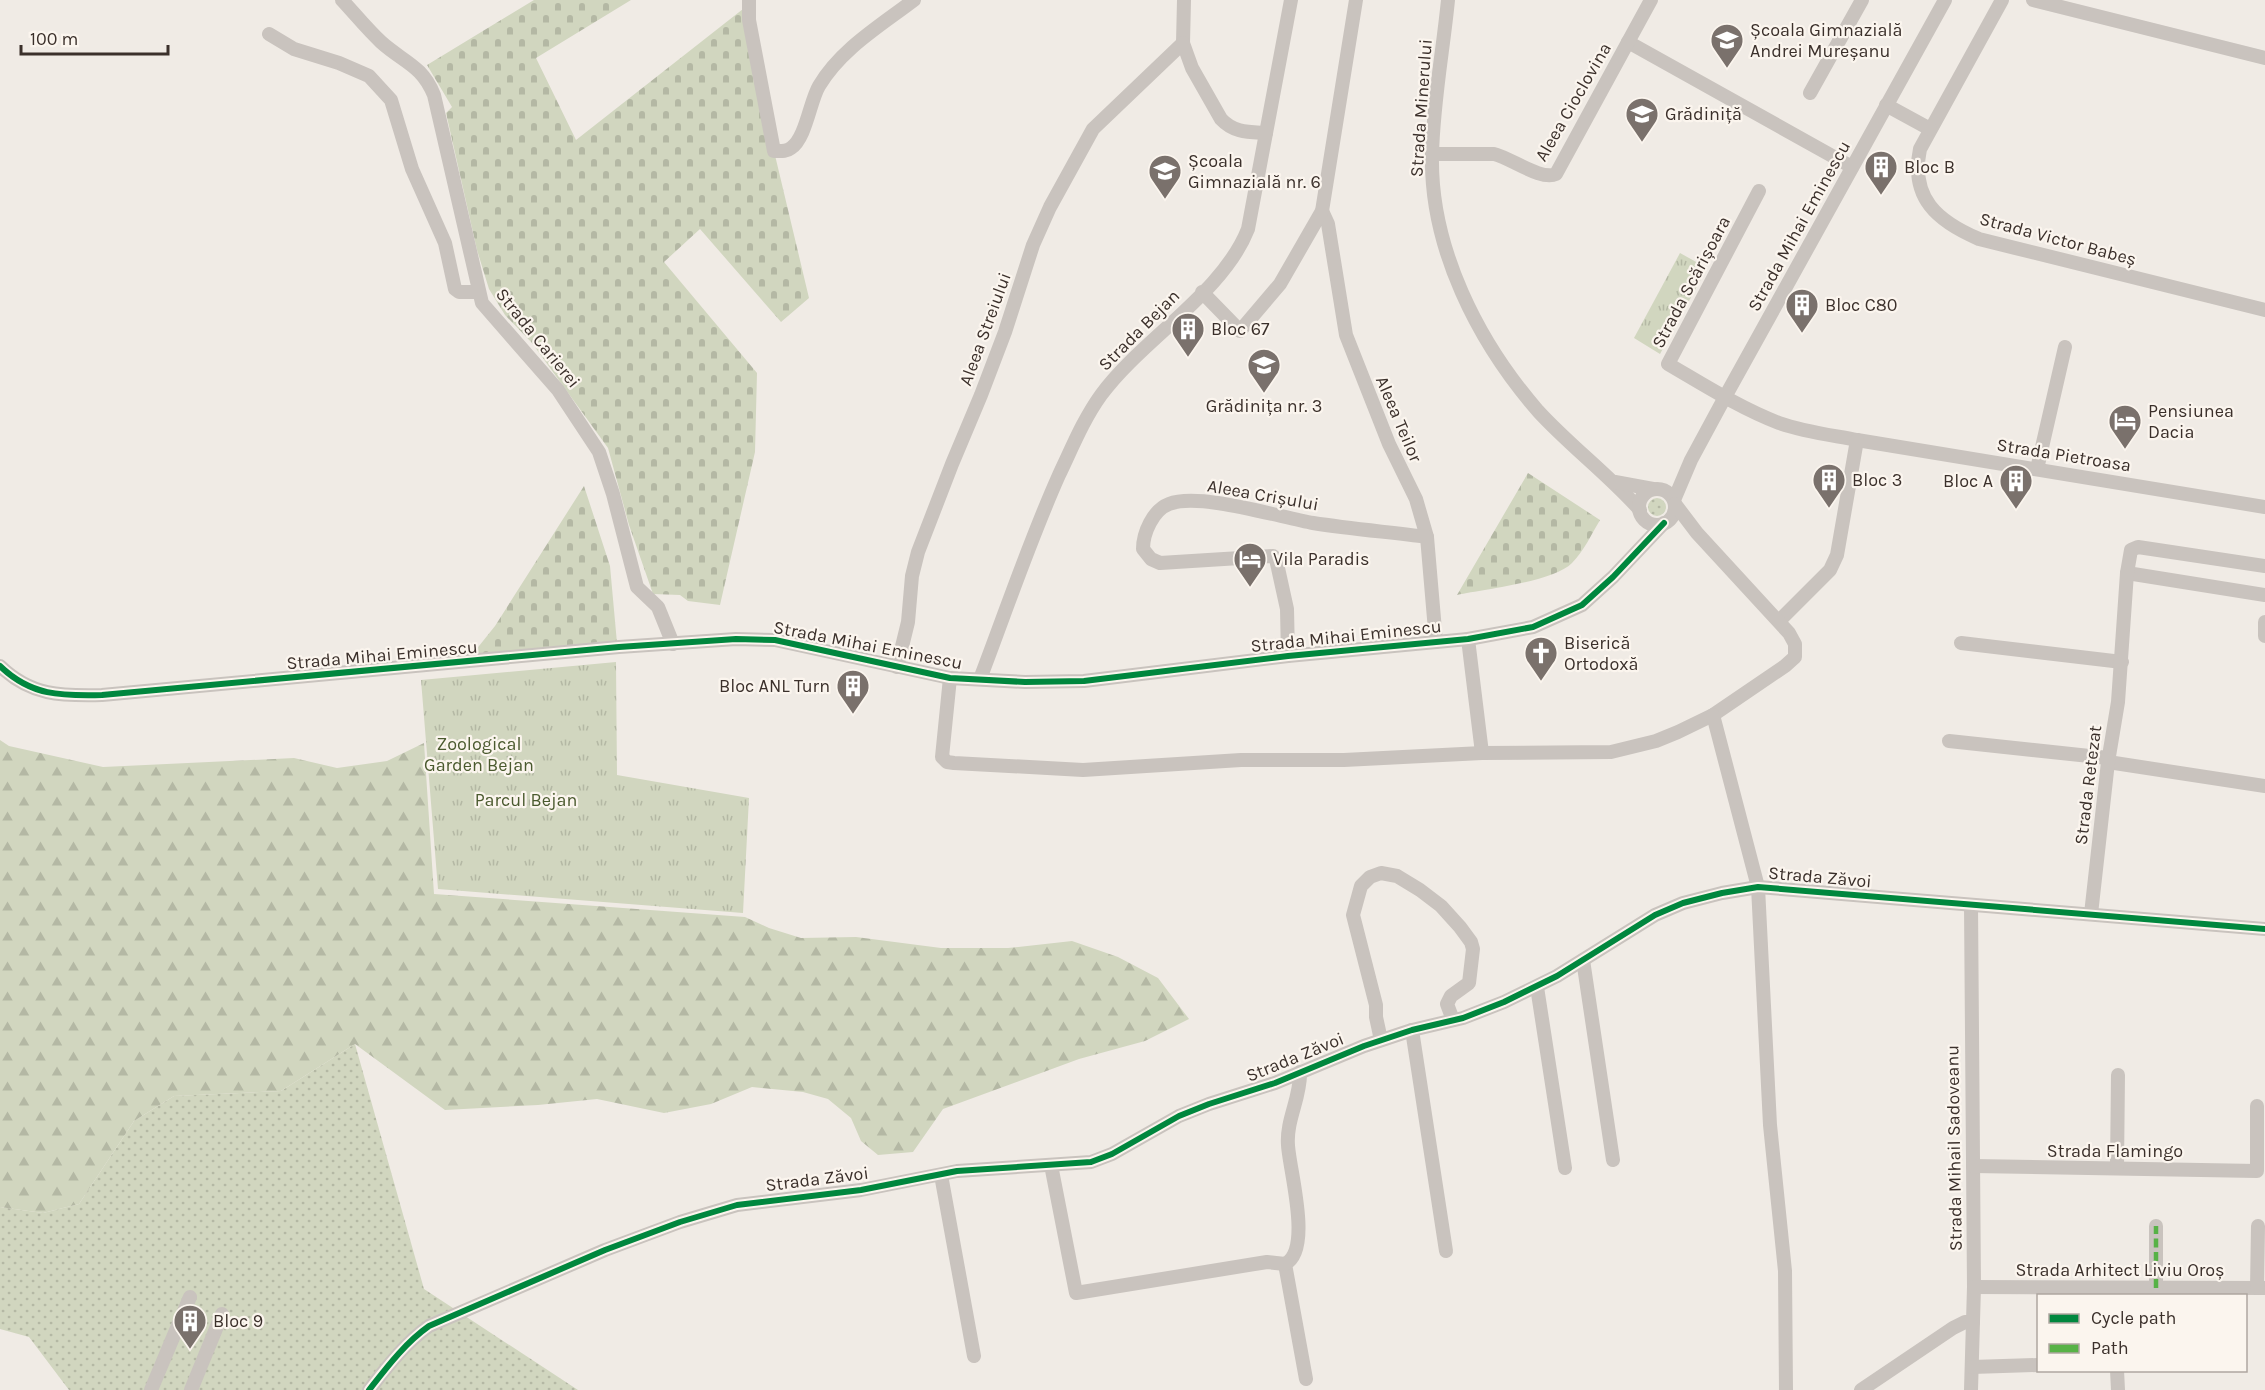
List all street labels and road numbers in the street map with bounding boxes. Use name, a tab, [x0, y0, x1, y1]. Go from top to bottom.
street label: Strada Minerului	[1405, 38, 1437, 178]
street label: Aleea Cioclovina	[1530, 39, 1616, 165]
street label: Strada Mihai Eminescu	[1743, 137, 1855, 315]
street label: Strada Victor Babeș	[1977, 207, 2139, 271]
street label: Strada Scărișoara	[1647, 212, 1735, 352]
street label: Aleea Streiului	[954, 269, 1016, 389]
street label: Strada Carierei	[491, 284, 585, 392]
street label: Strada Bejan	[1094, 285, 1184, 375]
street label: Aleea Teilor	[1371, 372, 1427, 466]
street label: Strada Pietroasa	[1995, 434, 2133, 476]
street label: Aleea Crișului	[1206, 474, 1320, 516]
street label: Strada Mihai Eminescu	[1249, 615, 1443, 657]
street label: Strada Mihai Eminescu	[772, 616, 964, 674]
street label: Strada Mihai Eminescu	[285, 636, 479, 674]
street label: Strada Retezat	[2070, 724, 2106, 846]
street label: Strada Zăvoi	[1767, 862, 1873, 892]
street label: Strada Zăvoi	[1243, 1027, 1347, 1087]
street label: Strada Mihail Sadoveanu	[1941, 1045, 1967, 1251]
street label: Strada Flamingo	[2047, 1140, 2183, 1162]
street label: Strada Zăvoi	[764, 1162, 870, 1196]
street label: Strada Arhitect Liviu Oroș	[2015, 1259, 2225, 1281]

